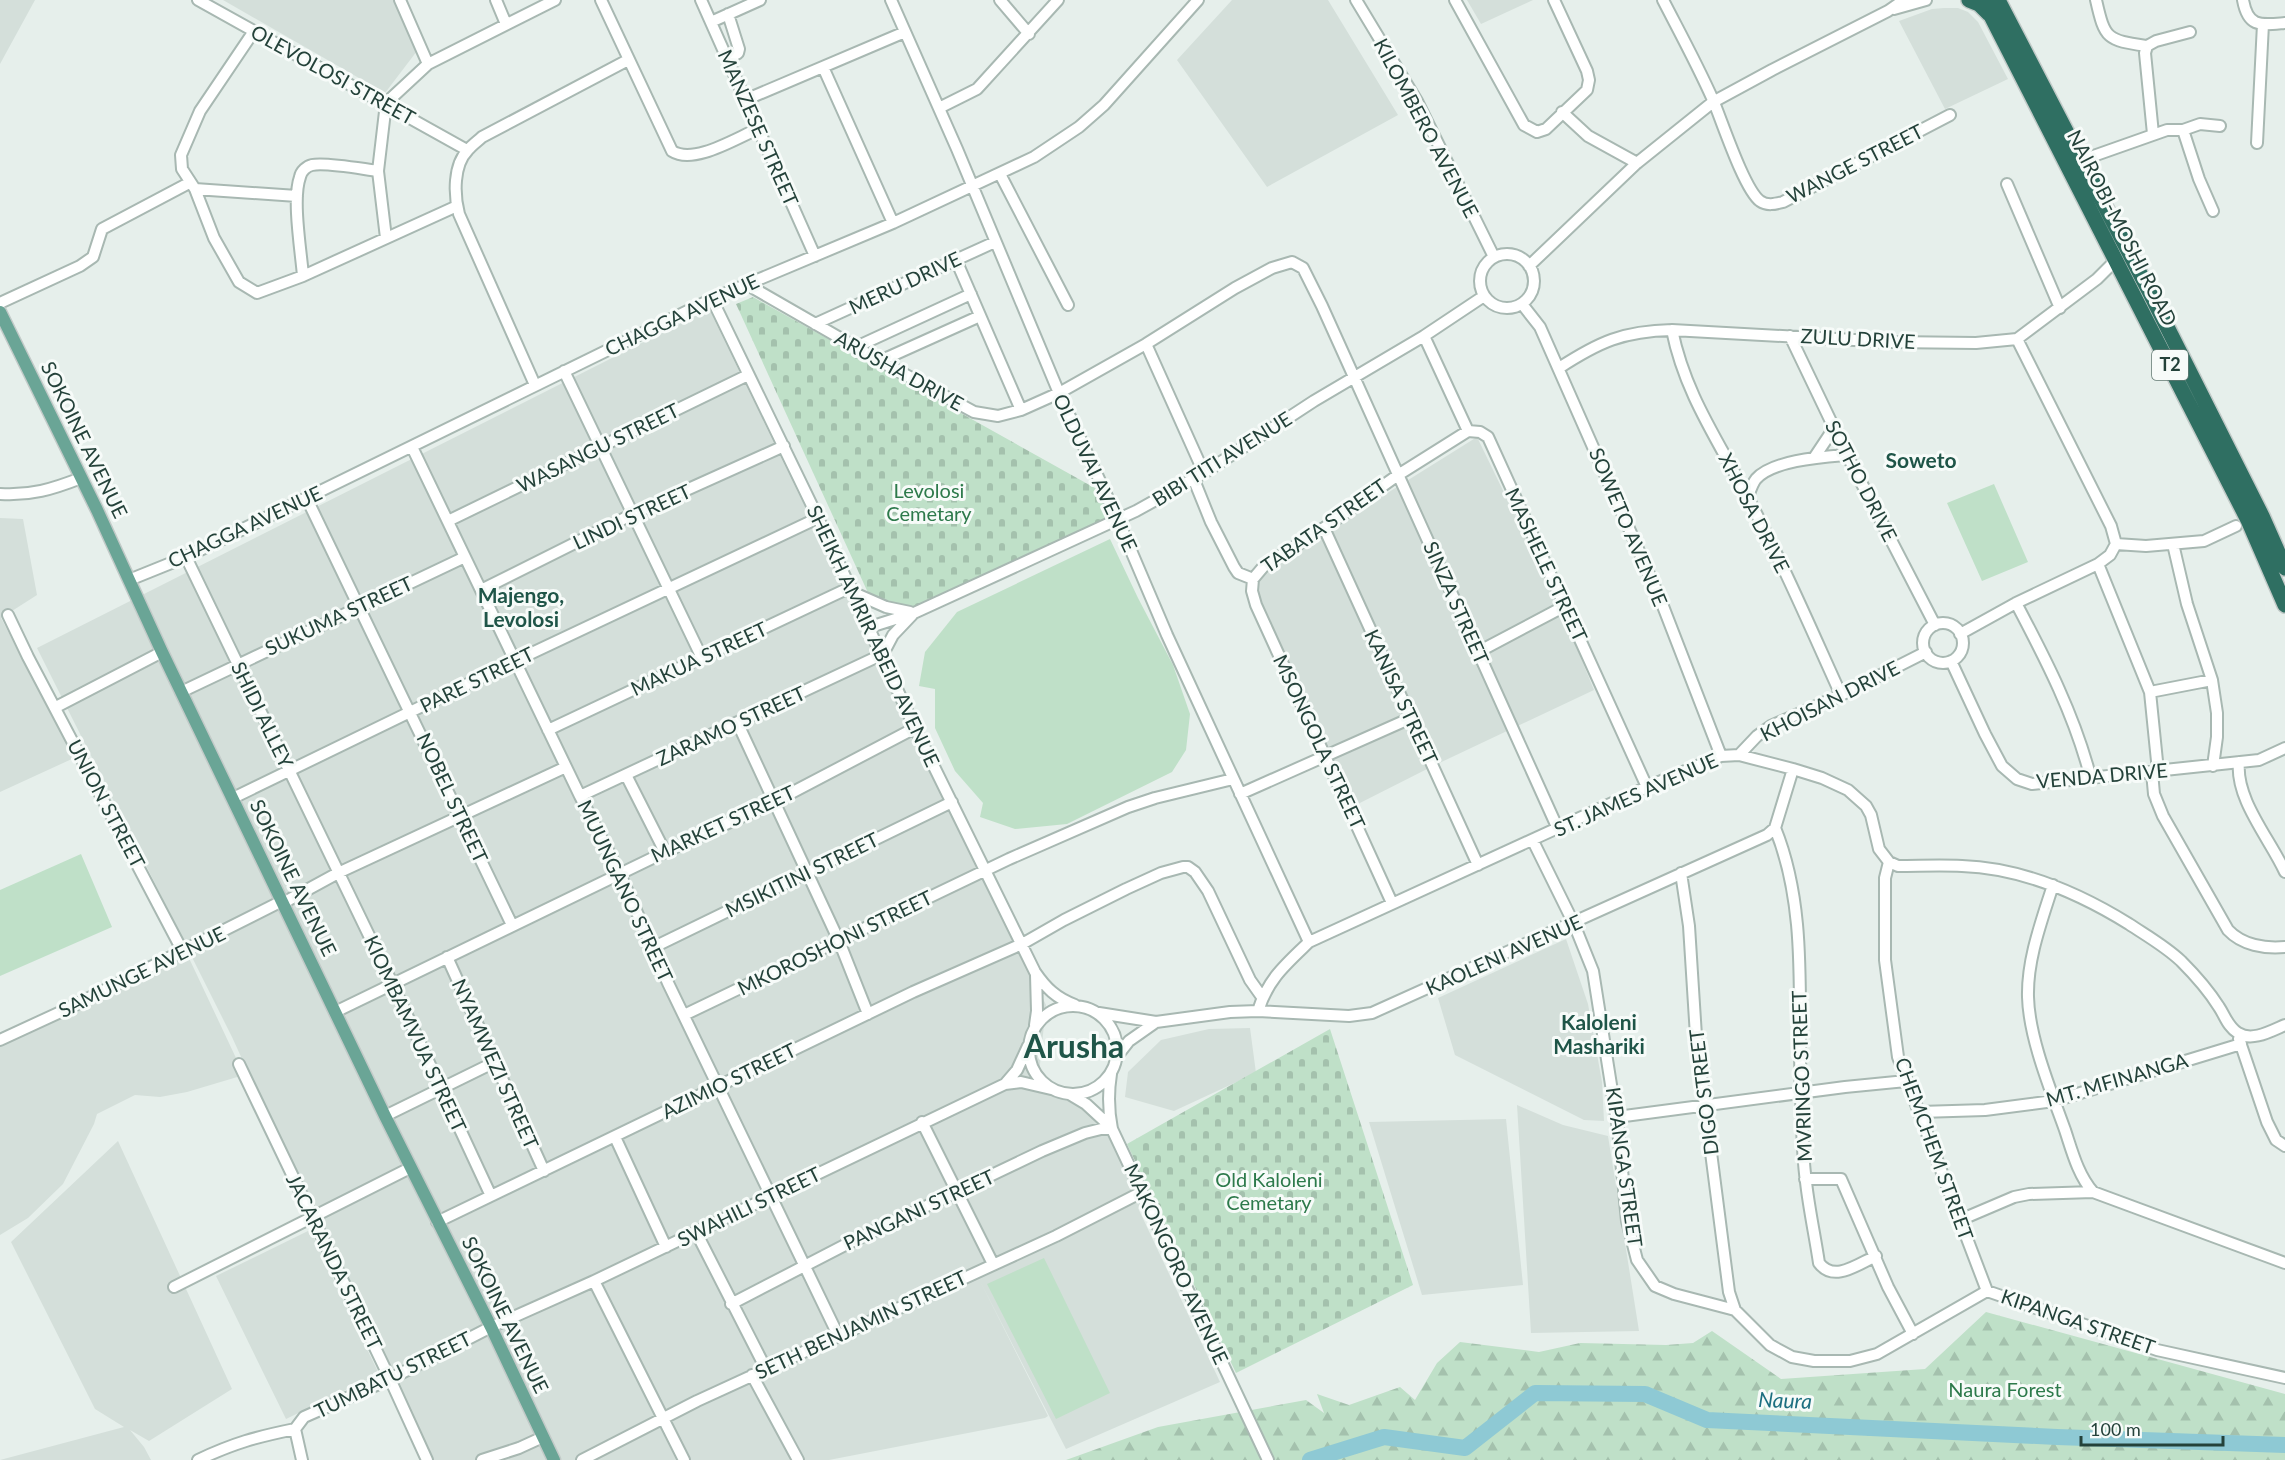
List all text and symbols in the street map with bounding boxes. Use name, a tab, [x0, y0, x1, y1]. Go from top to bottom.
street label: OLEVOLOSI STREET	[247, 19, 420, 129]
street label: KILOMBERO AVENUE	[1369, 34, 1484, 221]
street label: MANZESE STREET	[714, 46, 804, 210]
street label: WANGE STREET	[1782, 118, 1927, 208]
street label: NAIROBI-MOSHI ROAD	[2063, 125, 2183, 330]
street label: MERU DRIVE	[845, 246, 964, 319]
street label: CHAGGA AVENUE	[601, 268, 762, 360]
street label: ZULU DRIVE	[1800, 323, 1916, 353]
street label: ARUSHA DRIVE	[831, 325, 968, 415]
road number: T2	[2152, 350, 2188, 380]
street label: SOKOINE AVENUE	[37, 357, 133, 522]
street label: OLDUVAI AVENUE	[1049, 390, 1143, 555]
street label: WASANGU STREET	[513, 397, 683, 497]
street label: BIBI TITI AVENUE	[1147, 406, 1296, 511]
street label: SOTHO DRIVE	[1821, 416, 1903, 545]
street label: SOWETO AVENUE	[1585, 444, 1673, 609]
district label: Soweto	[1886, 447, 1956, 472]
street label: XHOSA DRIVE	[1714, 449, 1795, 576]
street label: TABATA STREET	[1256, 473, 1391, 577]
street label: LINDI STREET	[569, 478, 694, 554]
park label: Levolosi Cemetary	[886, 478, 972, 525]
street label: CHAGGA AVENUE	[164, 480, 325, 572]
street label: MASHELE STREET	[1501, 484, 1593, 645]
street label: SHEIKH AMRIR ABEID AVENUE	[803, 501, 945, 770]
street label: SINZA STREET	[1419, 537, 1495, 668]
street label: SUKUMA STREET	[261, 570, 416, 660]
district label: Majengo, Levolosi	[478, 582, 564, 631]
street label: MAKUA STREET	[627, 616, 771, 700]
street label: KANISA STREET	[1360, 625, 1444, 768]
street label: PARE STREET	[416, 641, 538, 717]
street label: MSONGOLA STREET	[1269, 651, 1371, 833]
street label: KHOISAN DRIVE	[1756, 655, 1903, 746]
street label: SHIDI ALLEY	[227, 658, 299, 772]
street label: ZARAMO STREET	[652, 680, 809, 770]
street label: NOBEL STREET	[412, 729, 494, 867]
street label: UNION STREET	[63, 735, 151, 872]
street label: ST. JAMES AVENUE	[1550, 747, 1721, 841]
street label: VENDA DRIVE	[2035, 757, 2169, 793]
street label: MARKET STREET	[647, 779, 798, 867]
street label: SOKOINE AVENUE	[246, 795, 342, 960]
street label: MUUNGANO STREET	[573, 796, 679, 985]
street label: MSIKITINI STREET	[721, 827, 882, 922]
street label: MKOROSHONI STREET	[733, 884, 936, 1000]
street label: KAOLENI AVENUE	[1422, 909, 1586, 999]
street label: SAMUNGE AVENUE	[54, 920, 229, 1022]
street label: KIOMBAMVUA STREET	[360, 931, 472, 1136]
street label: NYAMWEZI STREET	[448, 975, 544, 1152]
street label: MVRINGO STREET	[1786, 990, 1816, 1162]
district label: Kaloleni Mashariki	[1553, 1009, 1645, 1058]
district label: Arusha	[1023, 1026, 1124, 1065]
street label: DIGO STREET	[1683, 1028, 1723, 1156]
street label: AZIMIO STREET	[657, 1037, 800, 1123]
street label: MT. MFINANGA	[2043, 1047, 2191, 1111]
street label: CHEMCHEM STREET	[1891, 1054, 1979, 1243]
street label: KIPANGA STREET	[1602, 1085, 1648, 1249]
street label: MAKONGORO AVENUE	[1120, 1160, 1234, 1368]
street label: SWAHILI STREET	[673, 1161, 824, 1251]
street label: PANGANI STREET	[839, 1163, 998, 1255]
park label: Old Kaloleni Cemetary	[1215, 1167, 1323, 1214]
street label: JACARANDA STREET	[282, 1170, 388, 1354]
street label: SOKOINE AVENUE	[458, 1232, 554, 1397]
street label: SETH BENJAMIN STREET	[751, 1264, 970, 1384]
street label: KIPANGA STREET	[1998, 1283, 2159, 1359]
street label: TUMBATU STREET	[310, 1326, 475, 1423]
park label: Naura Forest	[1948, 1377, 2062, 1401]
water label: Naura	[1758, 1386, 1812, 1413]
scale bar	[2081, 1409, 2224, 1447]
text: 100 m	[2090, 1418, 2141, 1440]

